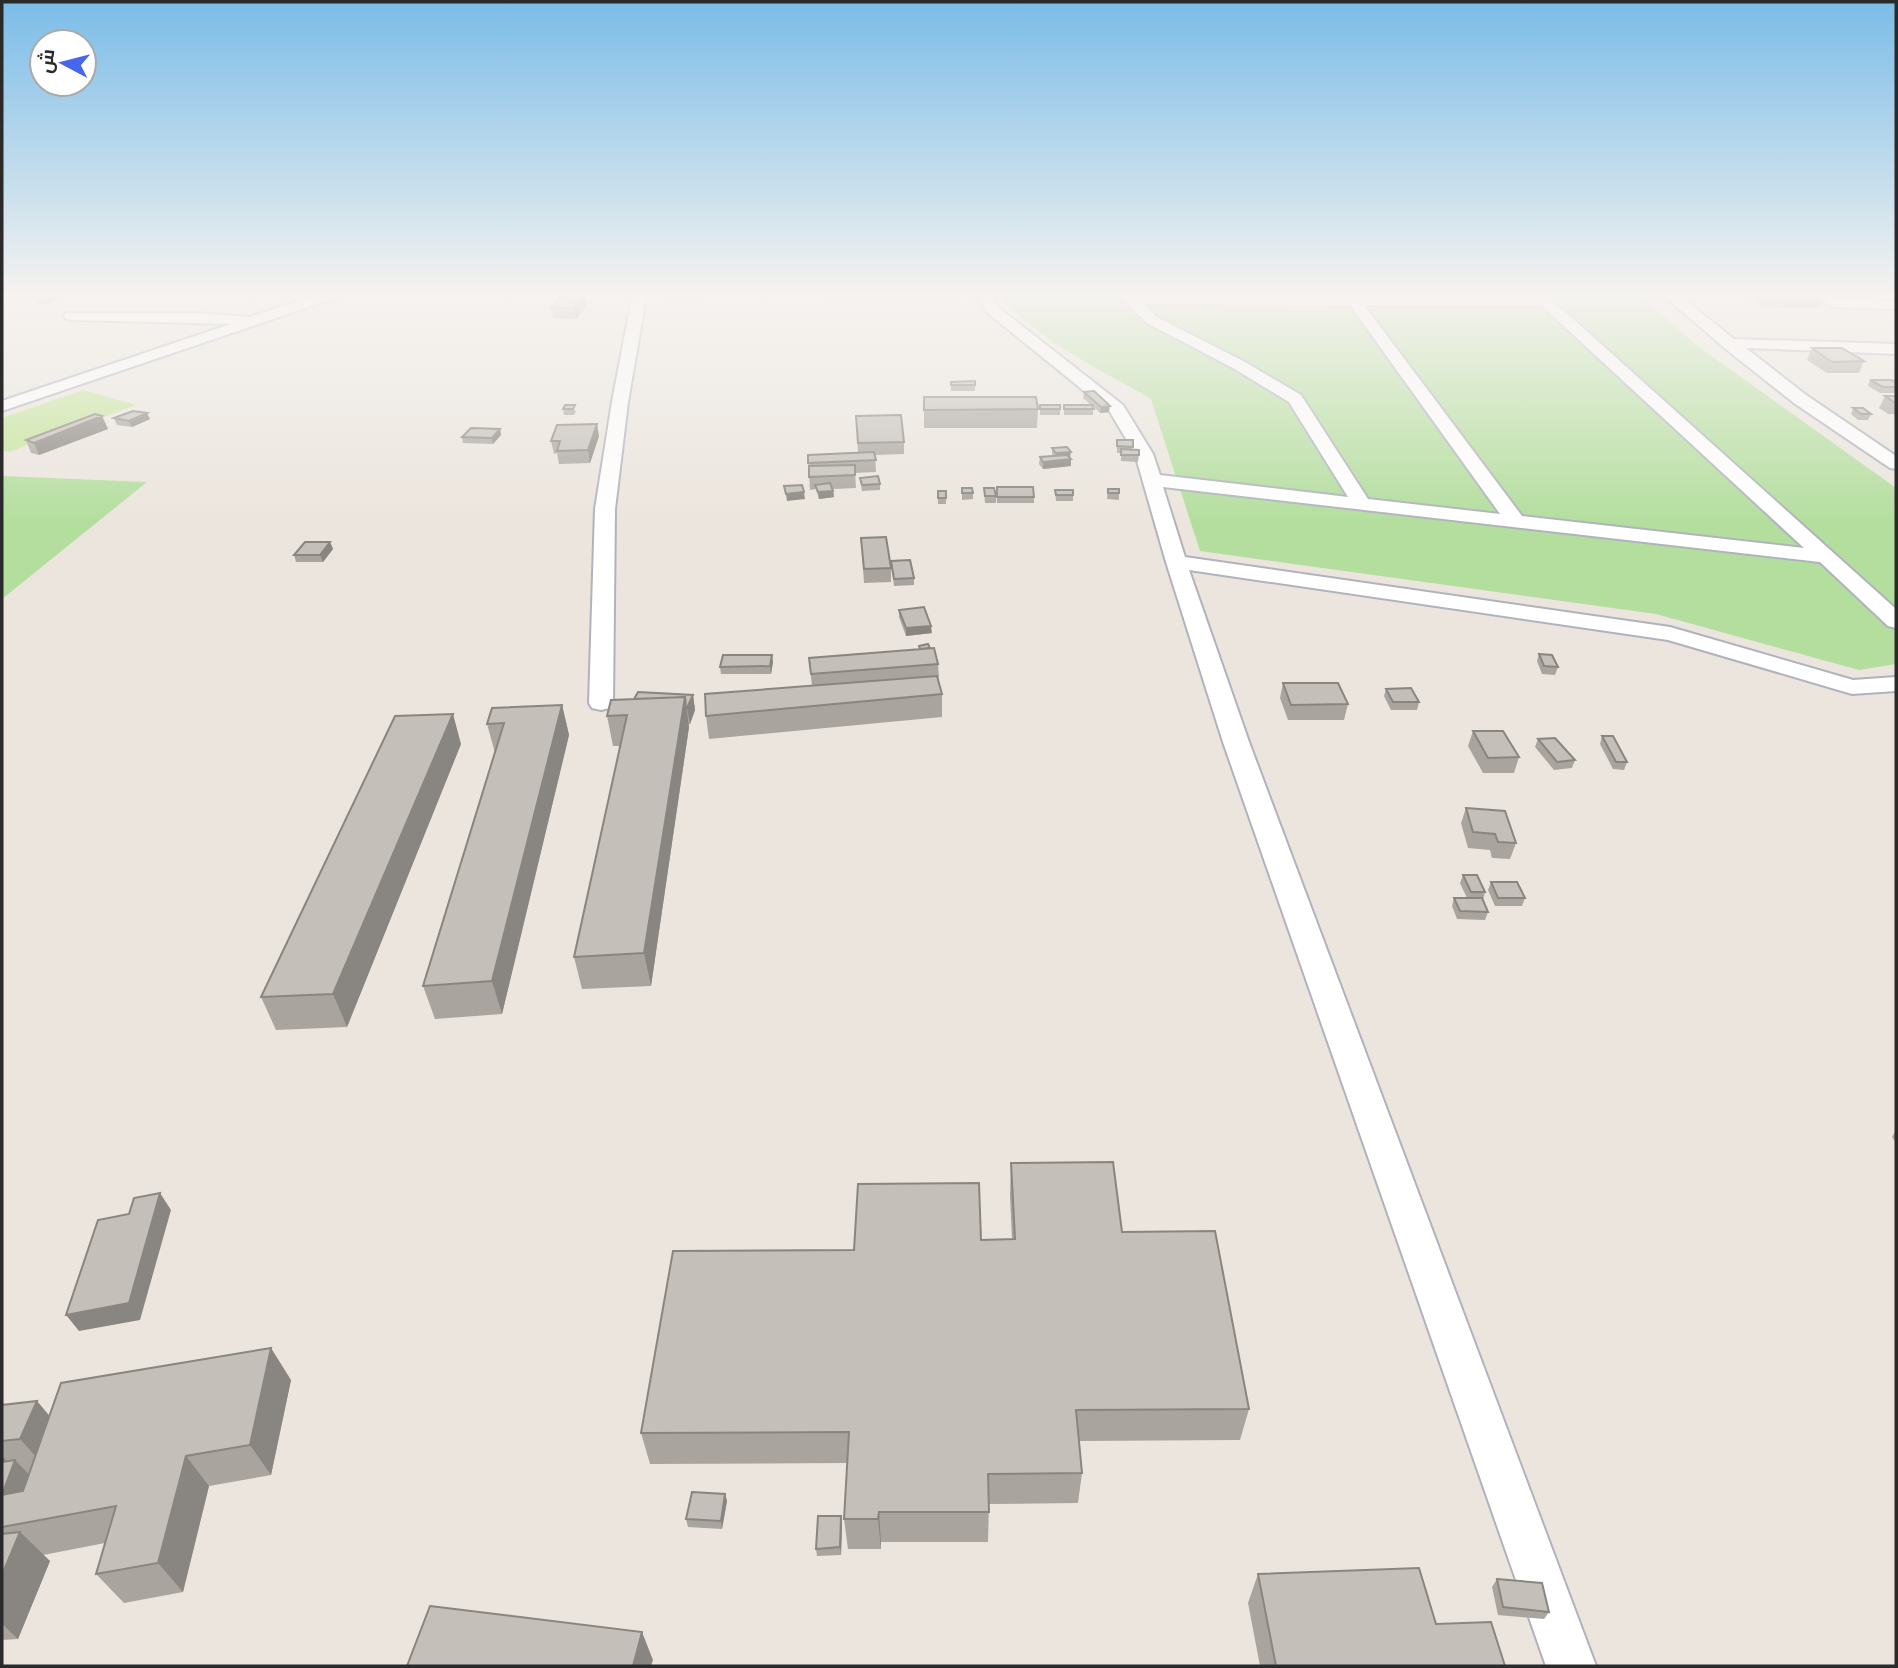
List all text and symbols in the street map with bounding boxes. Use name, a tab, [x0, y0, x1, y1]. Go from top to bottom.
north arrow	[28, 28, 98, 98]
text: ش	[35, 48, 61, 75]

